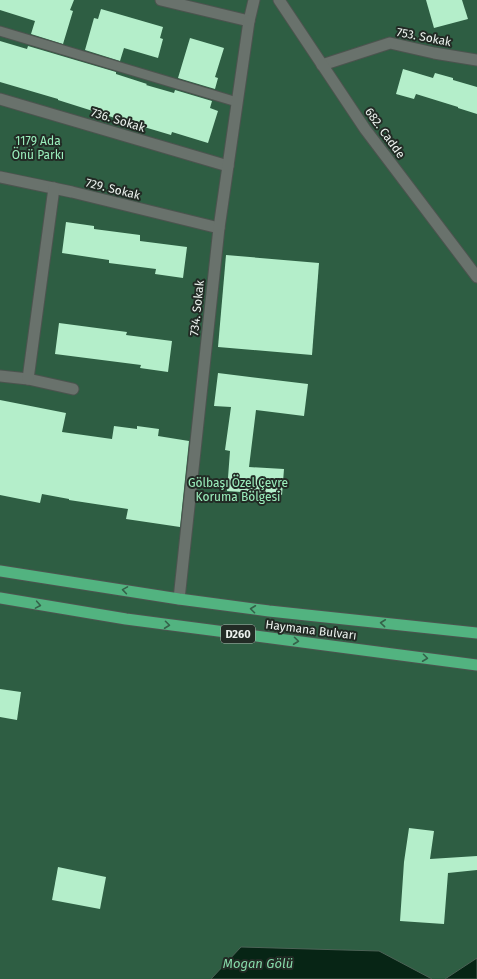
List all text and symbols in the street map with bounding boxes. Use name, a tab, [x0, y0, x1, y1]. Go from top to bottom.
street label: 753. Sokak	[396, 25, 453, 49]
street label: 736. Sokak	[89, 105, 148, 135]
street label: 682. Cadde	[362, 105, 408, 161]
park label: 1179 Ada Önü Parkı	[12, 134, 64, 162]
street label: 729. Sokak	[84, 175, 142, 203]
street label: 734. Sokak	[187, 279, 207, 336]
park label: Gölbaşı Özel Çevre Koruma Bölgesi	[188, 474, 288, 504]
one-way arrow	[122, 587, 128, 595]
one-way arrow	[35, 600, 42, 608]
one-way arrow	[250, 605, 256, 614]
street label: Haymana Bulvarı	[265, 617, 357, 643]
one-way arrow	[380, 619, 386, 628]
one-way arrow	[164, 620, 170, 629]
road number: D260	[221, 625, 255, 643]
one-way arrow	[293, 636, 299, 645]
one-way arrow	[422, 653, 428, 662]
water label: Mogan Gölü	[223, 956, 293, 971]

